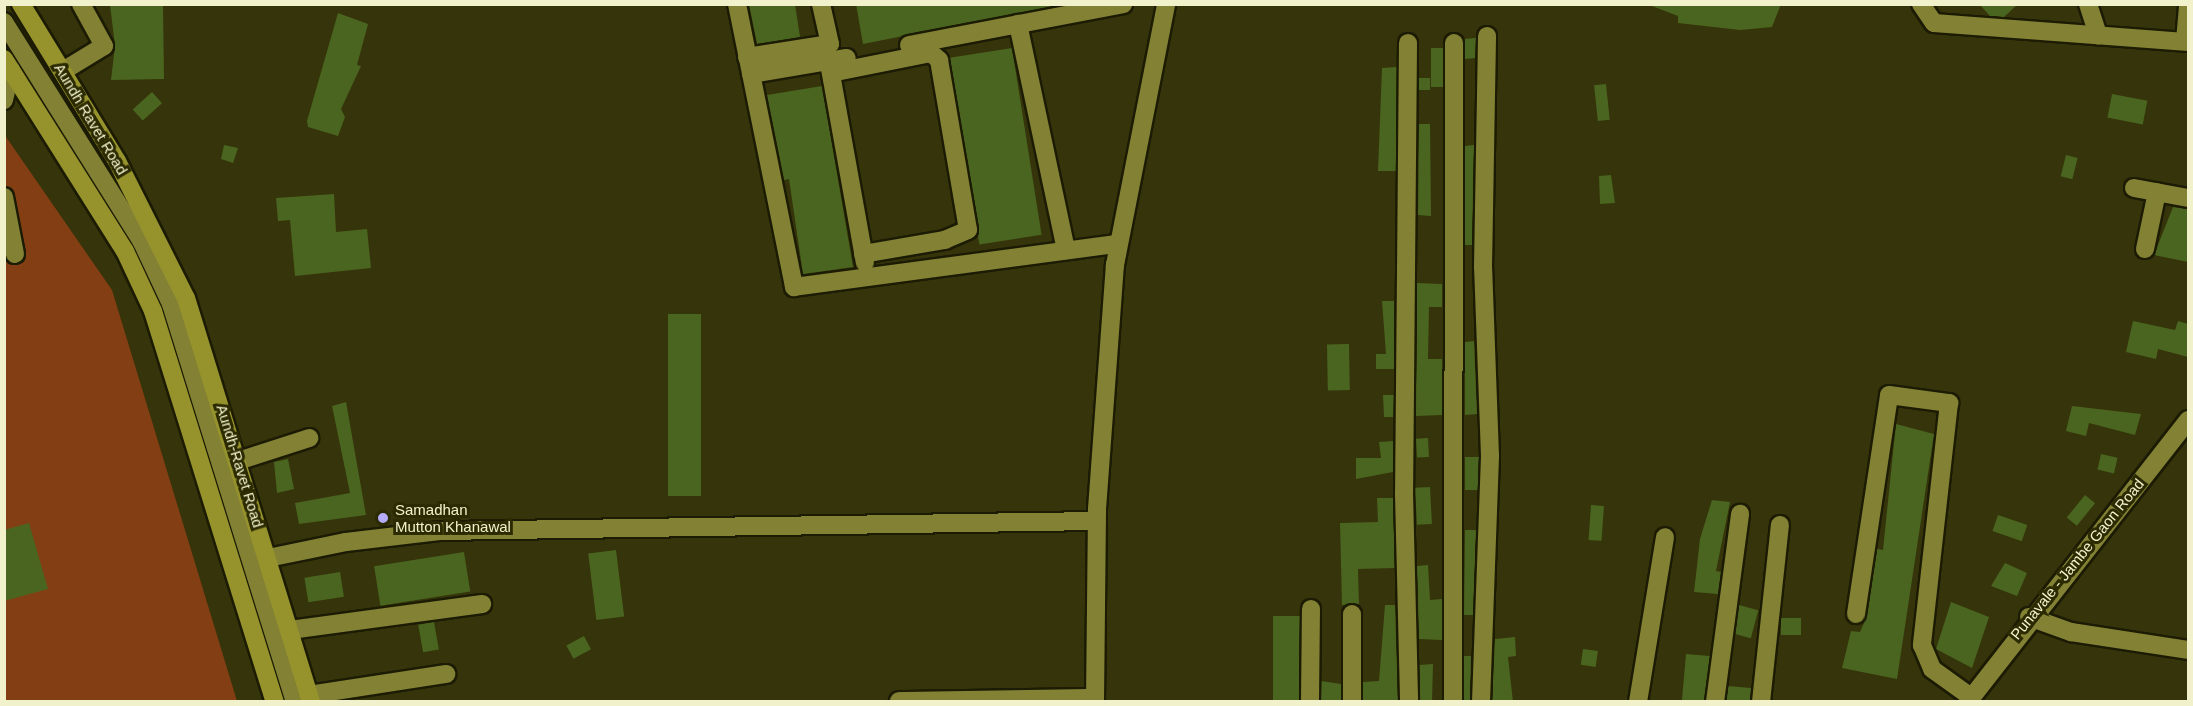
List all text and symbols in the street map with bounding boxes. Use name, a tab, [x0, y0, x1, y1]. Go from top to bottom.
street label: Aundh Ravet Road	[51, 60, 131, 178]
street label: Aundh-Ravet Road	[213, 402, 267, 530]
street label: Punavale - Jambe Gaon Road	[2007, 475, 2147, 643]
place label: Samadhan Mutton Khanawal	[395, 500, 511, 535]
marker: Samadhan Mutton Khanawal	[376, 511, 390, 525]

